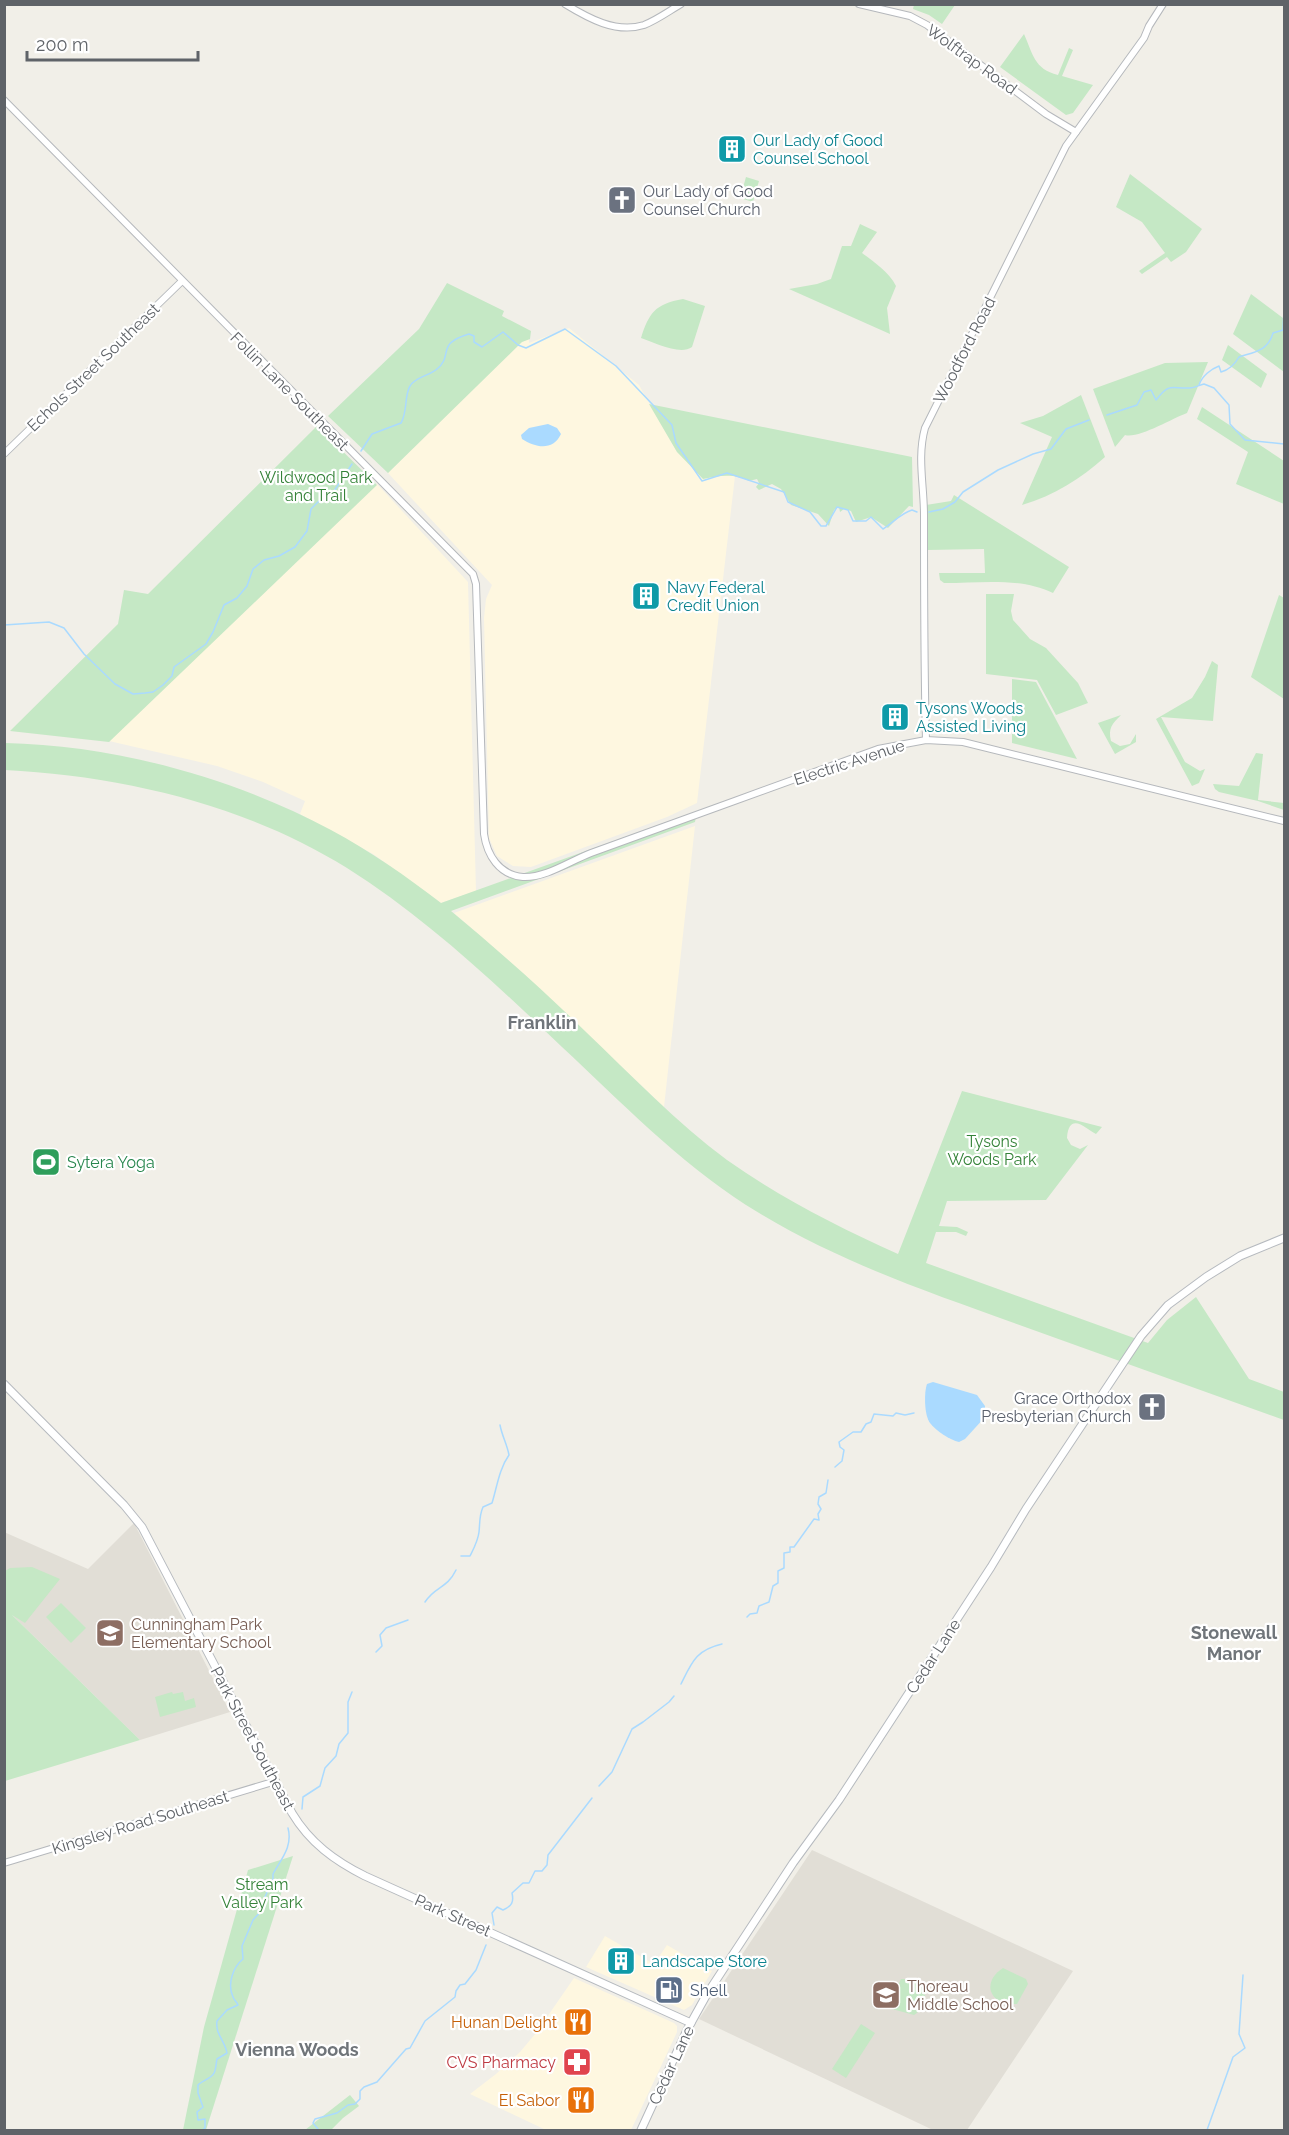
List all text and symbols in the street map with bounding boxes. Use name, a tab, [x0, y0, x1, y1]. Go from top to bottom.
street label: Wolftrap Road	[923, 20, 1021, 99]
scale bar	[27, 24, 198, 62]
text: 200 m	[36, 34, 89, 55]
place label: Our Lady of Good Counsel School	[753, 131, 883, 168]
building icon: Our Lady of Good Counsel School	[716, 133, 748, 165]
place label: Our Lady of Good Counsel Church	[643, 182, 773, 219]
church icon: Our Lady of Good Counsel Church	[606, 184, 638, 216]
street label: Woodford Road	[929, 294, 999, 407]
street label: Echols Street Southeast	[23, 299, 164, 435]
street label: Follin Lane Southeast	[227, 328, 353, 455]
park label: Wildwood Park and Trail	[260, 468, 373, 505]
place label: Navy Federal Credit Union	[667, 578, 766, 615]
building icon: Navy Federal Credit Union	[630, 580, 662, 612]
place label: Tysons Woods Assisted Living	[916, 699, 1026, 736]
building icon: Tysons Woods Assisted Living	[879, 701, 911, 733]
street label: Electric Avenue	[791, 736, 907, 789]
district label: Franklin	[507, 1012, 577, 1033]
park label: Tysons Woods Park	[947, 1132, 1037, 1169]
sports icon: Sytera Yoga	[30, 1146, 62, 1178]
place label: Sytera Yoga	[67, 1153, 155, 1172]
place label: Grace Orthodox Presbyterian Church	[981, 1389, 1131, 1426]
church icon: Grace Orthodox Presbyterian Church	[1136, 1391, 1168, 1423]
place label: Cunningham Park Elementary School	[131, 1615, 272, 1652]
street label: Cedar Lane	[902, 1615, 965, 1697]
school or university icon: Cunningham Park Elementary School	[94, 1617, 126, 1649]
district label: Stonewall Manor	[1191, 1622, 1278, 1664]
street label: Park Street Southeast	[207, 1663, 299, 1814]
street label: Kingsley Road Southeast	[50, 1786, 231, 1858]
park label: Stream Valley Park	[221, 1875, 303, 1912]
street label: Park Street	[412, 1890, 494, 1941]
building icon: Landscape Store	[605, 1945, 637, 1977]
place label: Landscape Store	[642, 1952, 767, 1971]
fuel station icon: Shell	[653, 1974, 685, 2006]
place label: Thoreau Middle School	[907, 1977, 1014, 2014]
school or university icon: Thoreau Middle School	[870, 1979, 902, 2011]
place label: Shell	[690, 1981, 728, 2000]
restaurant icon: Hunan Delight	[562, 2006, 594, 2038]
place label: Hunan Delight	[451, 2013, 558, 2032]
street label: Cedar Lane	[645, 2023, 698, 2108]
district label: Vienna Woods	[235, 2039, 359, 2060]
pharmacy icon: CVS Pharmacy	[561, 2046, 593, 2078]
place label: CVS Pharmacy	[446, 2053, 556, 2072]
restaurant icon: El Sabor	[565, 2084, 597, 2116]
place label: El Sabor	[499, 2091, 560, 2110]

